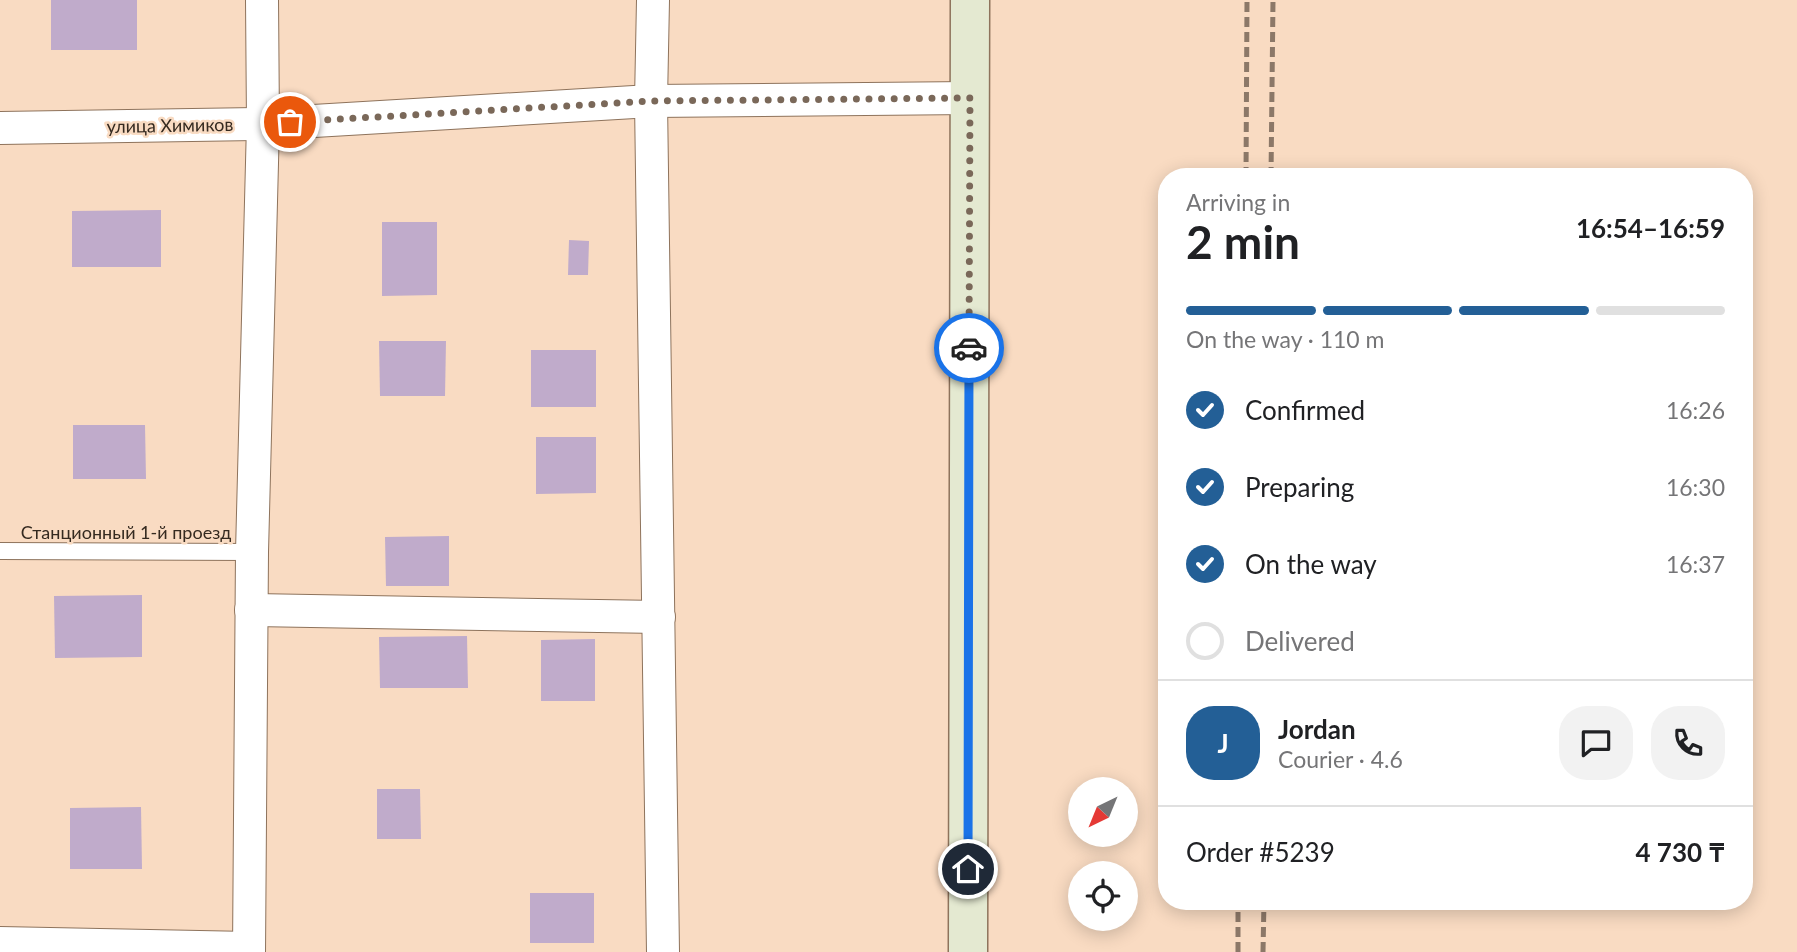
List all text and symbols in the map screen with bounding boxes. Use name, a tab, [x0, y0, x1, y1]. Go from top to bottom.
pin	[260, 92, 320, 152]
icon: bag	[271, 103, 309, 141]
street label: улица Химиков	[106, 113, 234, 137]
text: Arriving in	[1186, 188, 1290, 216]
text: 16:54–16:59	[1576, 212, 1725, 244]
text: 2 min	[1186, 214, 1300, 269]
courier	[934, 313, 1004, 383]
text: On the way · 110 m	[1186, 325, 1385, 353]
icon: car	[950, 329, 988, 367]
icon: check	[1186, 391, 1224, 429]
text: Confirmed	[1245, 394, 1365, 426]
text: 16:26	[1666, 396, 1725, 424]
icon: check	[1186, 468, 1224, 506]
text: Preparing	[1245, 471, 1354, 503]
text: 16:30	[1666, 473, 1725, 501]
street label: Станционный 1-й проезд	[21, 521, 231, 543]
icon: check	[1186, 545, 1224, 583]
text: On the way	[1245, 548, 1377, 580]
text: 16:37	[1666, 550, 1725, 578]
text: Delivered	[1245, 625, 1355, 657]
button: chat	[1559, 706, 1633, 780]
button: phone	[1651, 706, 1725, 780]
text: Jordan	[1278, 713, 1356, 745]
text: J	[1217, 727, 1229, 759]
text: Courier · 4.6	[1278, 745, 1403, 773]
north arrow	[1068, 777, 1138, 847]
map controls	[1068, 777, 1138, 931]
text: Order #5239	[1186, 836, 1335, 868]
text: 4 730 ₸	[1635, 836, 1725, 868]
pin	[938, 839, 998, 899]
icon: home	[949, 850, 987, 888]
button: locate	[1068, 861, 1138, 931]

